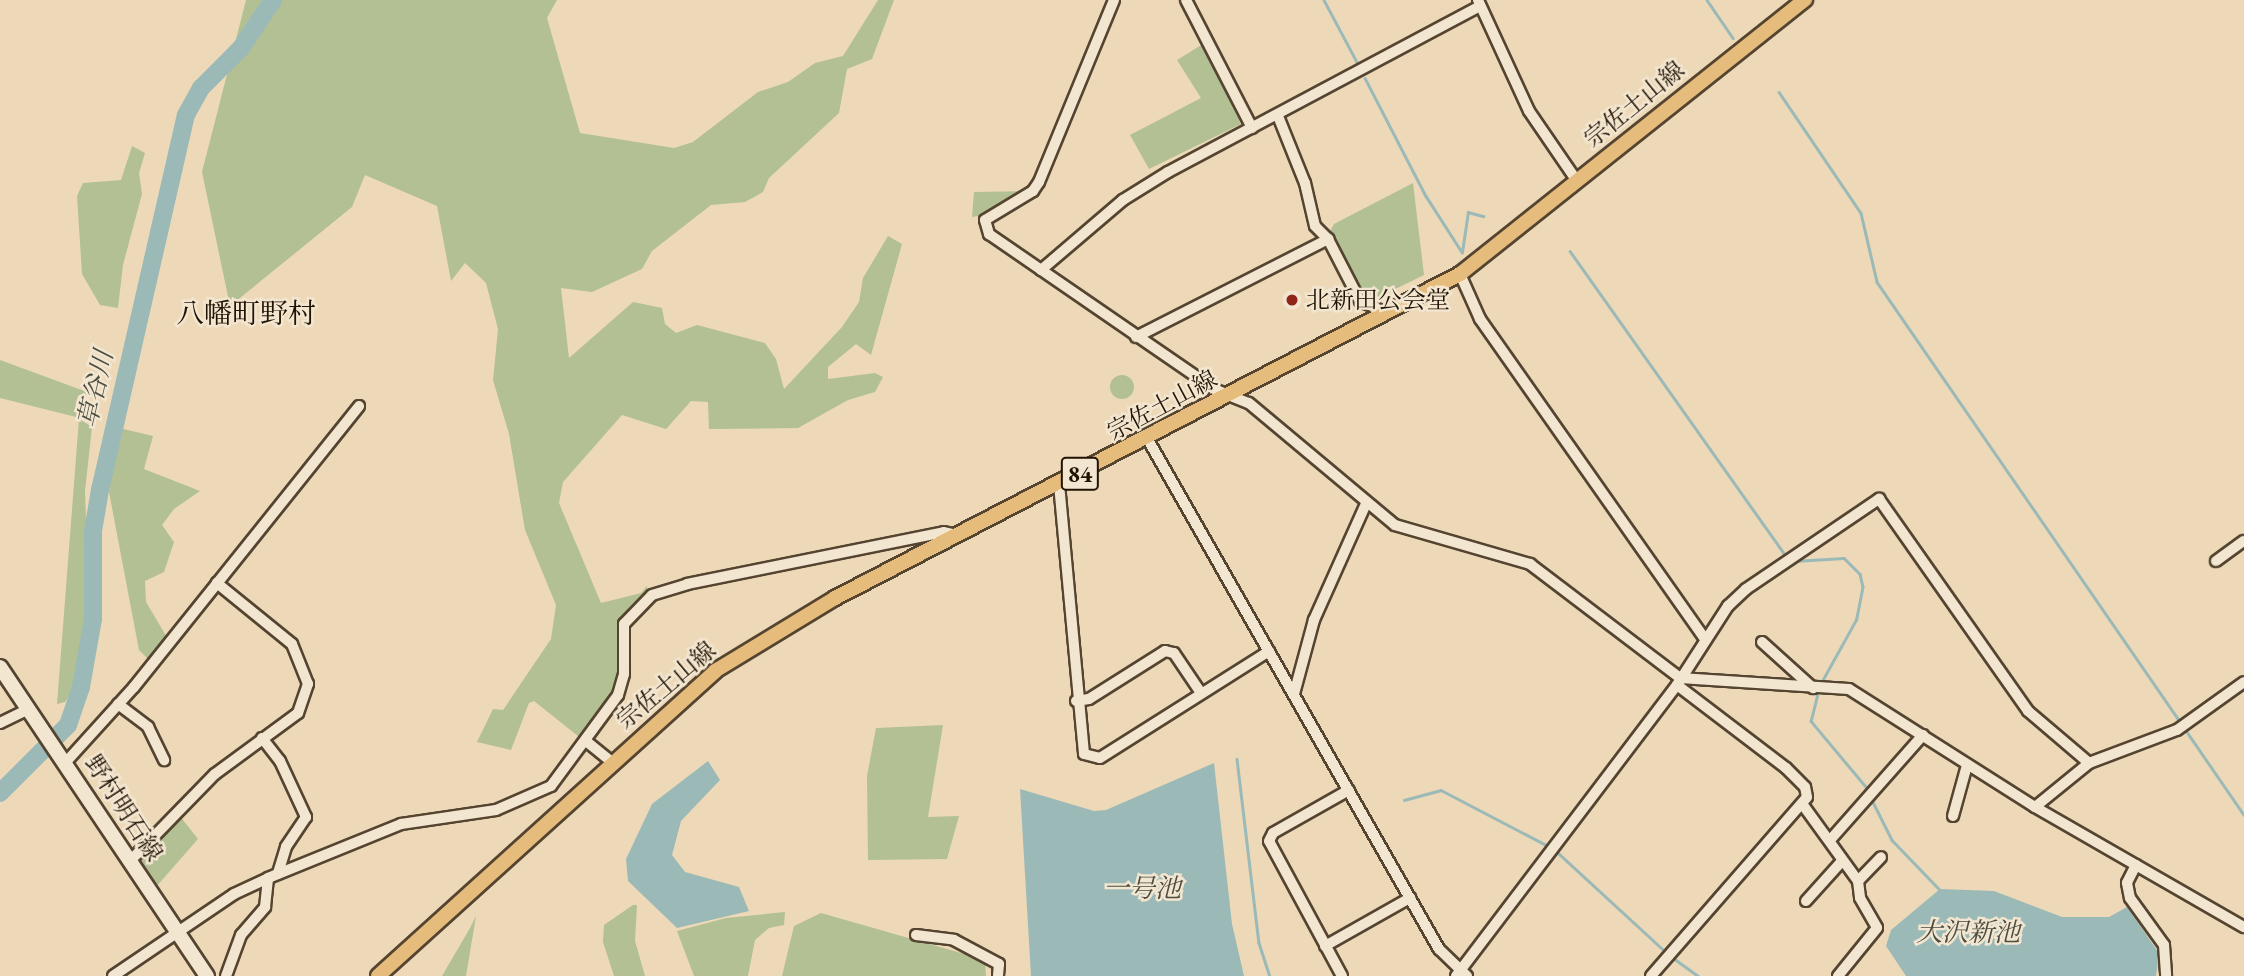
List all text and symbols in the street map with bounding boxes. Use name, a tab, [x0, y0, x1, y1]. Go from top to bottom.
street label: 宗佐土山線	[1578, 55, 1690, 153]
place label: 北新田公会堂	[1306, 286, 1450, 314]
marker: 北新田公会堂	[1284, 292, 1300, 308]
district label: 八幡町野村	[176, 296, 316, 330]
water label: 草谷川	[72, 347, 120, 431]
street label: 宗佐土山線	[1102, 364, 1222, 446]
road number: 84	[1061, 454, 1099, 494]
street label: 宗佐土山線	[611, 635, 721, 735]
street label: 野村明石線	[79, 750, 169, 866]
water label: 一号池	[1103, 873, 1181, 905]
water label: 大沢新池	[1916, 917, 2020, 949]

